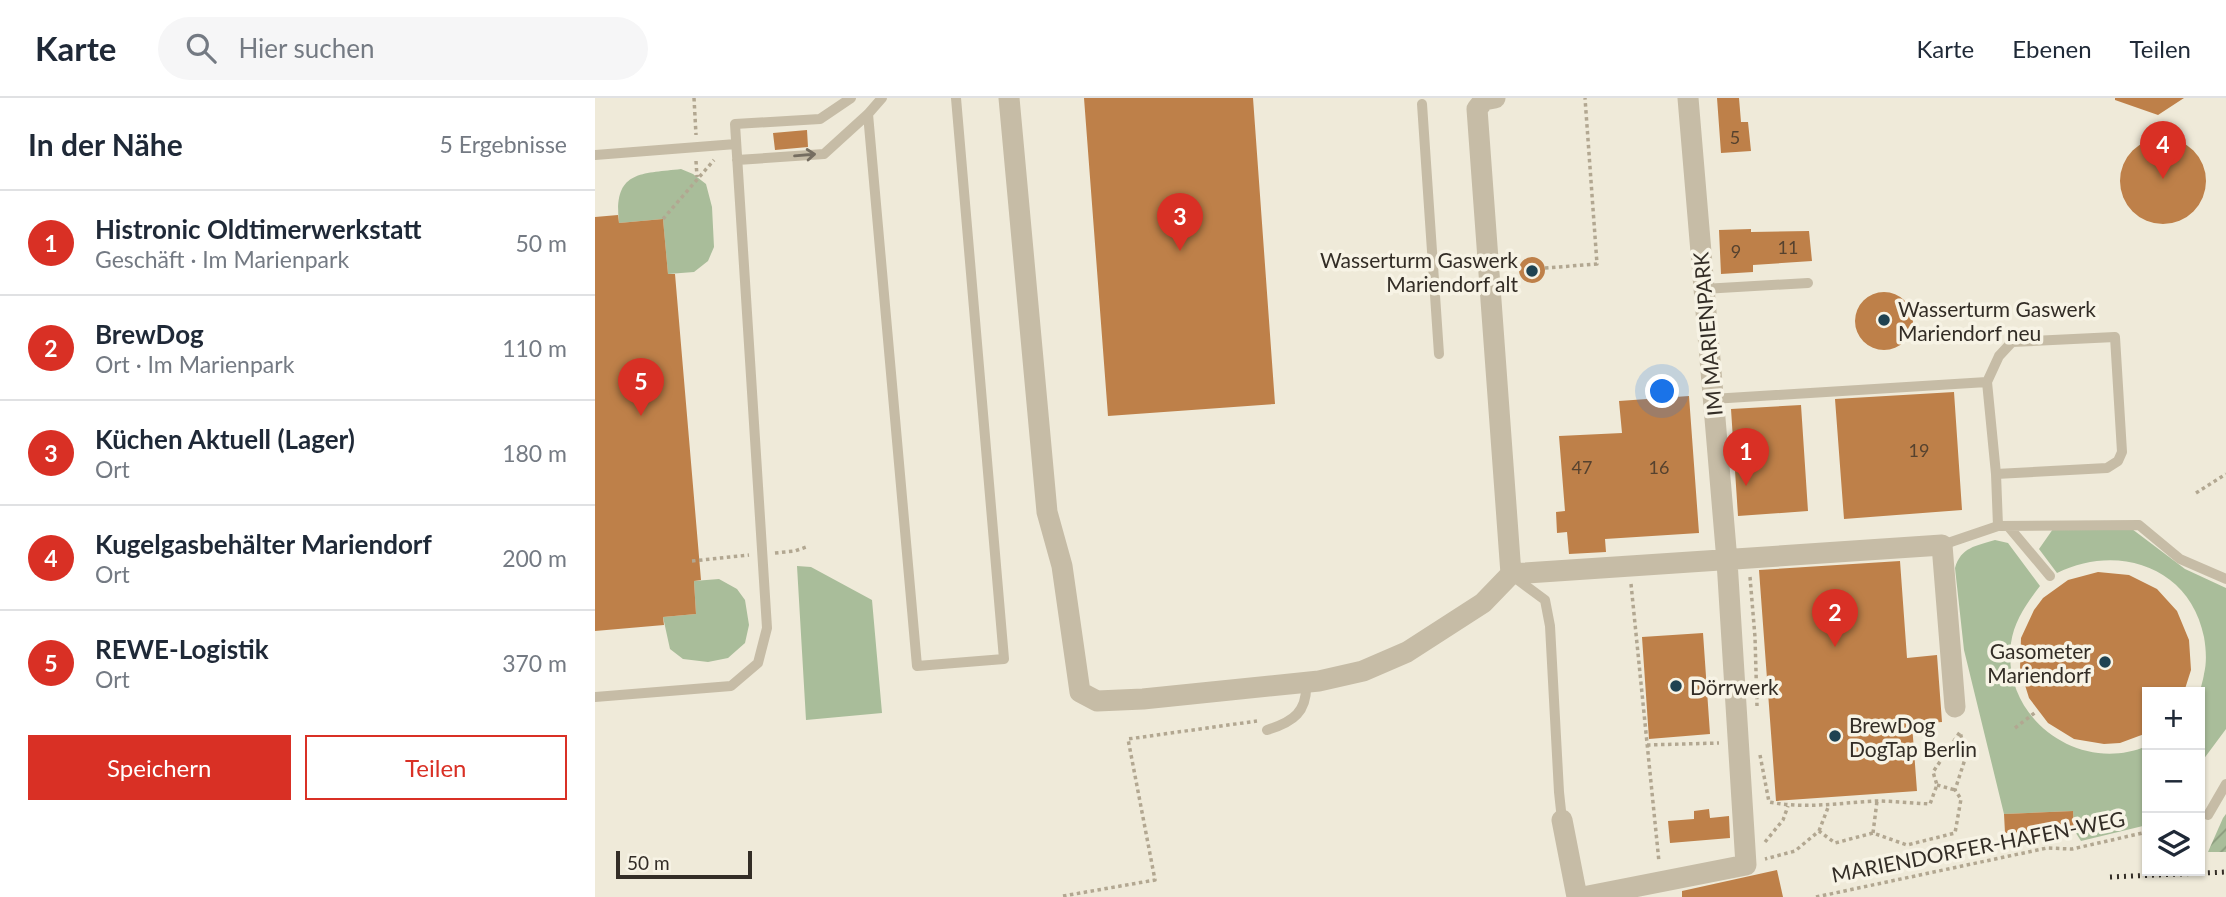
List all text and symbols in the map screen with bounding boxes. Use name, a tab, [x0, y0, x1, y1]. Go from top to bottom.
search box	[158, 17, 648, 80]
text: Karte	[35, 28, 116, 68]
icon: search	[182, 29, 220, 67]
text: Hier suchen	[238, 32, 375, 64]
text: Karte	[1917, 34, 1974, 63]
text: Ebenen	[2012, 34, 2092, 63]
text: Teilen	[2130, 34, 2191, 63]
pin: 4	[2140, 121, 2186, 179]
text: In der Nähe	[28, 126, 183, 162]
house number: 5	[1730, 126, 1740, 148]
text: 5 Ergebnisse	[439, 130, 567, 158]
one-way arrow	[793, 148, 816, 161]
pin: 3	[1157, 193, 1203, 251]
text: Histronic Oldtimerwerkstatt	[95, 213, 422, 245]
text: 1	[44, 229, 58, 257]
text: 50 m	[516, 229, 567, 257]
house number: 11	[1778, 236, 1798, 258]
house number: 9	[1731, 240, 1741, 262]
text: Geschäft · Im Marienpark	[95, 245, 349, 273]
place label: Wasserturm Gaswerk Mariendorf alt	[1320, 247, 1518, 296]
street label: IM MARIENPARK	[1687, 251, 1727, 417]
marker: Wasserturm Gaswerk Mariendorf alt	[1524, 263, 1540, 279]
place label: Wasserturm Gaswerk Mariendorf neu	[1898, 296, 2096, 345]
marker: Wasserturm Gaswerk Mariendorf neu	[1876, 312, 1892, 328]
text: BrewDog	[95, 318, 204, 350]
text: 2	[44, 334, 58, 362]
text: 110 m	[502, 334, 567, 362]
text: Ort · Im Marienpark	[95, 350, 294, 378]
pin: 5	[618, 358, 664, 416]
your location	[1645, 374, 1679, 408]
text: Küchen Aktuell (Lager)	[95, 423, 355, 455]
pin: 1	[1723, 428, 1769, 486]
text: 3	[44, 439, 58, 467]
text: 180 m	[502, 439, 567, 467]
house number: 19	[1909, 439, 1929, 461]
text: Ort	[95, 455, 130, 483]
house number: 47	[1572, 456, 1592, 478]
house number: 16	[1649, 456, 1669, 478]
text: Kugelgasbehälter Mariendorf	[95, 528, 432, 560]
text: 4	[44, 544, 58, 572]
text: 200 m	[502, 544, 567, 572]
text: Ort	[95, 560, 130, 588]
pin: 2	[1812, 589, 1858, 647]
text: REWE-Logistik	[95, 633, 269, 665]
place label: Gasometer Mariendorf	[1987, 638, 2092, 687]
text: 5	[44, 649, 58, 677]
text: 370 m	[502, 649, 567, 677]
marker: Gasometer Mariendorf	[2097, 654, 2113, 670]
text: Ort	[95, 665, 130, 693]
place label: Dörrwerk	[1690, 674, 1779, 699]
marker: Dörrwerk	[1668, 678, 1684, 694]
map controls	[2142, 687, 2205, 876]
button: +	[2142, 687, 2205, 750]
place label: BrewDog DogTap Berlin	[1849, 712, 1977, 761]
marker: BrewDog DogTap Berlin	[1827, 728, 1843, 744]
button: Speichern	[28, 735, 291, 800]
button: Teilen	[305, 735, 567, 800]
button: −	[2142, 750, 2205, 813]
street label: MARIENDORFER-HAFEN-WEG	[1829, 805, 2127, 887]
button: layers	[2142, 813, 2205, 876]
scale bar	[616, 848, 753, 880]
text: 50 m	[627, 851, 670, 874]

